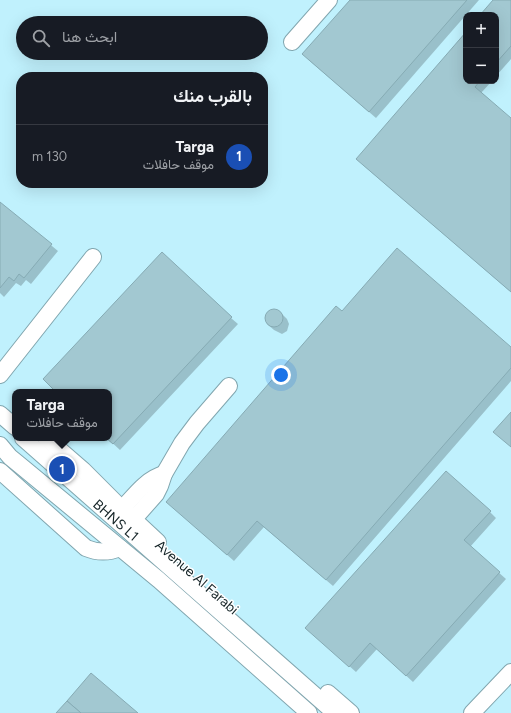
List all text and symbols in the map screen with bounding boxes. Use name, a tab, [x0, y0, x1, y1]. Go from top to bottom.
map controls	[463, 12, 499, 84]
button: +	[463, 12, 499, 48]
search box	[16, 16, 268, 60]
icon: search	[30, 27, 52, 49]
text: ابحث هنا	[62, 28, 117, 46]
button: −	[463, 48, 499, 84]
text: بالقرب منك	[173, 86, 252, 106]
text: Targa	[176, 138, 214, 156]
text: 130 m	[32, 149, 67, 164]
text: 1	[236, 149, 242, 164]
text: موقف حافلات	[143, 157, 214, 172]
your location	[271, 365, 291, 385]
popup	[12, 389, 112, 441]
text: Targa	[26, 396, 65, 414]
text: موقف حافلات	[26, 415, 98, 430]
pin: 1	[49, 454, 75, 484]
street label: BHNS L1	[89, 496, 142, 545]
street label: Avenue Al Farabi	[152, 537, 242, 618]

